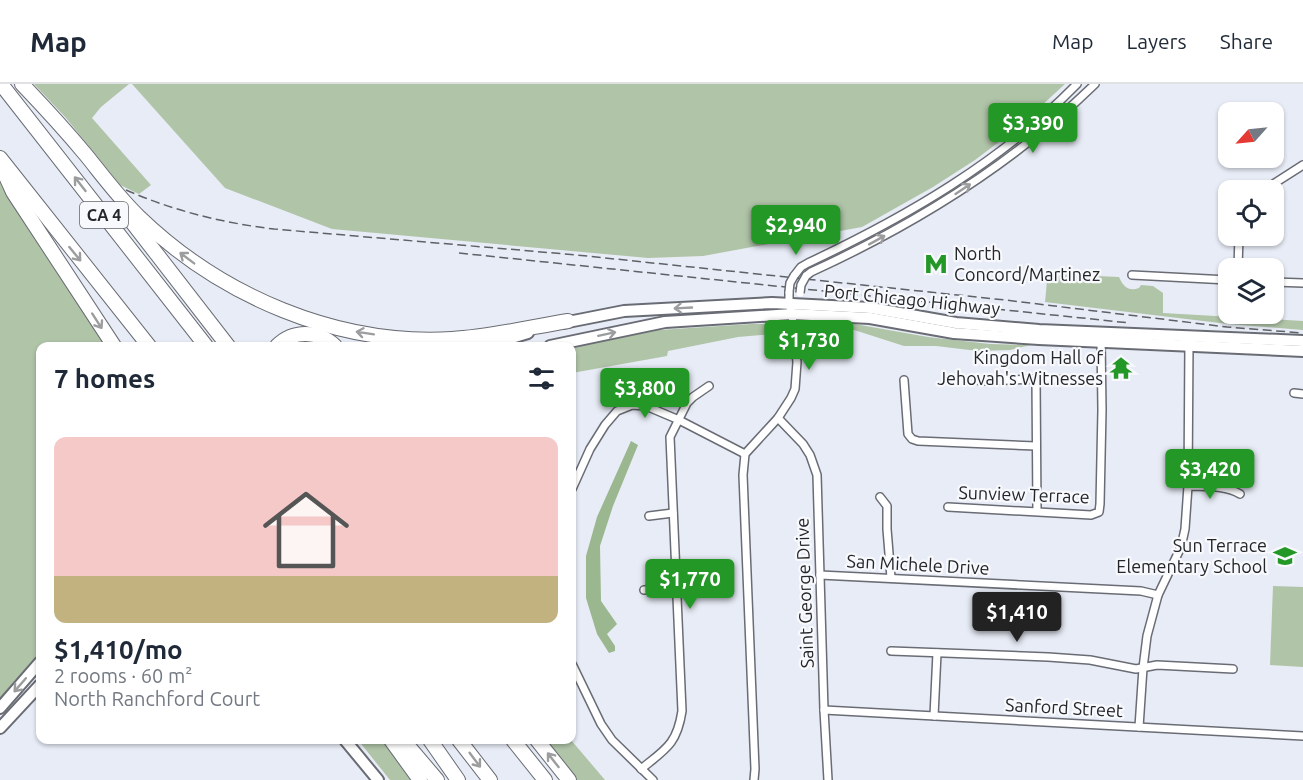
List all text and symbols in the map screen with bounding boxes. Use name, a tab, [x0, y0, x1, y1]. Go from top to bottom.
text: Map	[30, 26, 87, 57]
text: Map	[1052, 29, 1093, 53]
text: Layers	[1126, 29, 1187, 53]
text: Share	[1220, 29, 1273, 53]
north arrow	[1218, 102, 1284, 168]
map controls	[1218, 102, 1284, 324]
pin: $3,390	[984, 103, 1082, 154]
text: $3,390	[1002, 111, 1064, 134]
one-way arrow	[73, 177, 86, 193]
button: locate	[1218, 180, 1284, 246]
one-way arrow	[954, 183, 971, 195]
road number: CA 4	[80, 202, 128, 228]
pin: $2,940	[747, 205, 845, 256]
text: $2,940	[765, 213, 827, 236]
one-way arrow	[868, 234, 885, 246]
place label: North Concord/Martinez	[954, 243, 1100, 284]
one-way arrow	[69, 245, 82, 261]
one-way arrow	[179, 251, 195, 264]
metro station icon: North Concord/Martinez	[923, 251, 949, 277]
button: layers	[1218, 258, 1284, 324]
street label: Port Chicago Highway	[823, 280, 1001, 318]
one-way arrow	[673, 303, 693, 314]
one-way arrow	[92, 312, 104, 329]
pin: $1,730	[760, 320, 858, 371]
one-way arrow	[355, 327, 375, 338]
one-way arrow	[597, 328, 616, 339]
text: $1,730	[778, 328, 840, 351]
place label: Kingdom Hall of Jehovah's Witnesses	[937, 347, 1103, 388]
temple icon: Kingdom Hall of Jehovah's Witnesses	[1108, 355, 1134, 381]
icon: filters	[525, 362, 558, 395]
text: 7 homes	[54, 364, 155, 393]
pin: $3,800	[596, 368, 694, 419]
text: $3,800	[614, 376, 676, 399]
pin: $3,420	[1161, 449, 1259, 500]
text: $3,420	[1179, 457, 1241, 480]
icon: home	[252, 476, 360, 584]
street label: Sunview Terrace	[958, 482, 1090, 506]
street label: Saint George Drive	[791, 517, 817, 669]
place label: Sun Terrace Elementary School	[1116, 535, 1267, 576]
school or university icon: Sun Terrace Elementary School	[1272, 543, 1298, 569]
street label: San Michele Drive	[846, 550, 990, 578]
pin: $1,770	[641, 559, 739, 610]
text: $1,770	[659, 567, 721, 590]
pin: $1,410	[968, 592, 1066, 643]
text: $1,410	[986, 600, 1048, 623]
text: $1,410/mo	[54, 635, 183, 664]
text: 2 rooms · 60 m²	[54, 664, 192, 687]
one-way arrow	[13, 677, 27, 692]
text: North Ranchford Court	[54, 687, 260, 710]
street label: Sanford Street	[1005, 694, 1124, 720]
one-way arrow	[469, 751, 481, 767]
one-way arrow	[547, 752, 560, 768]

